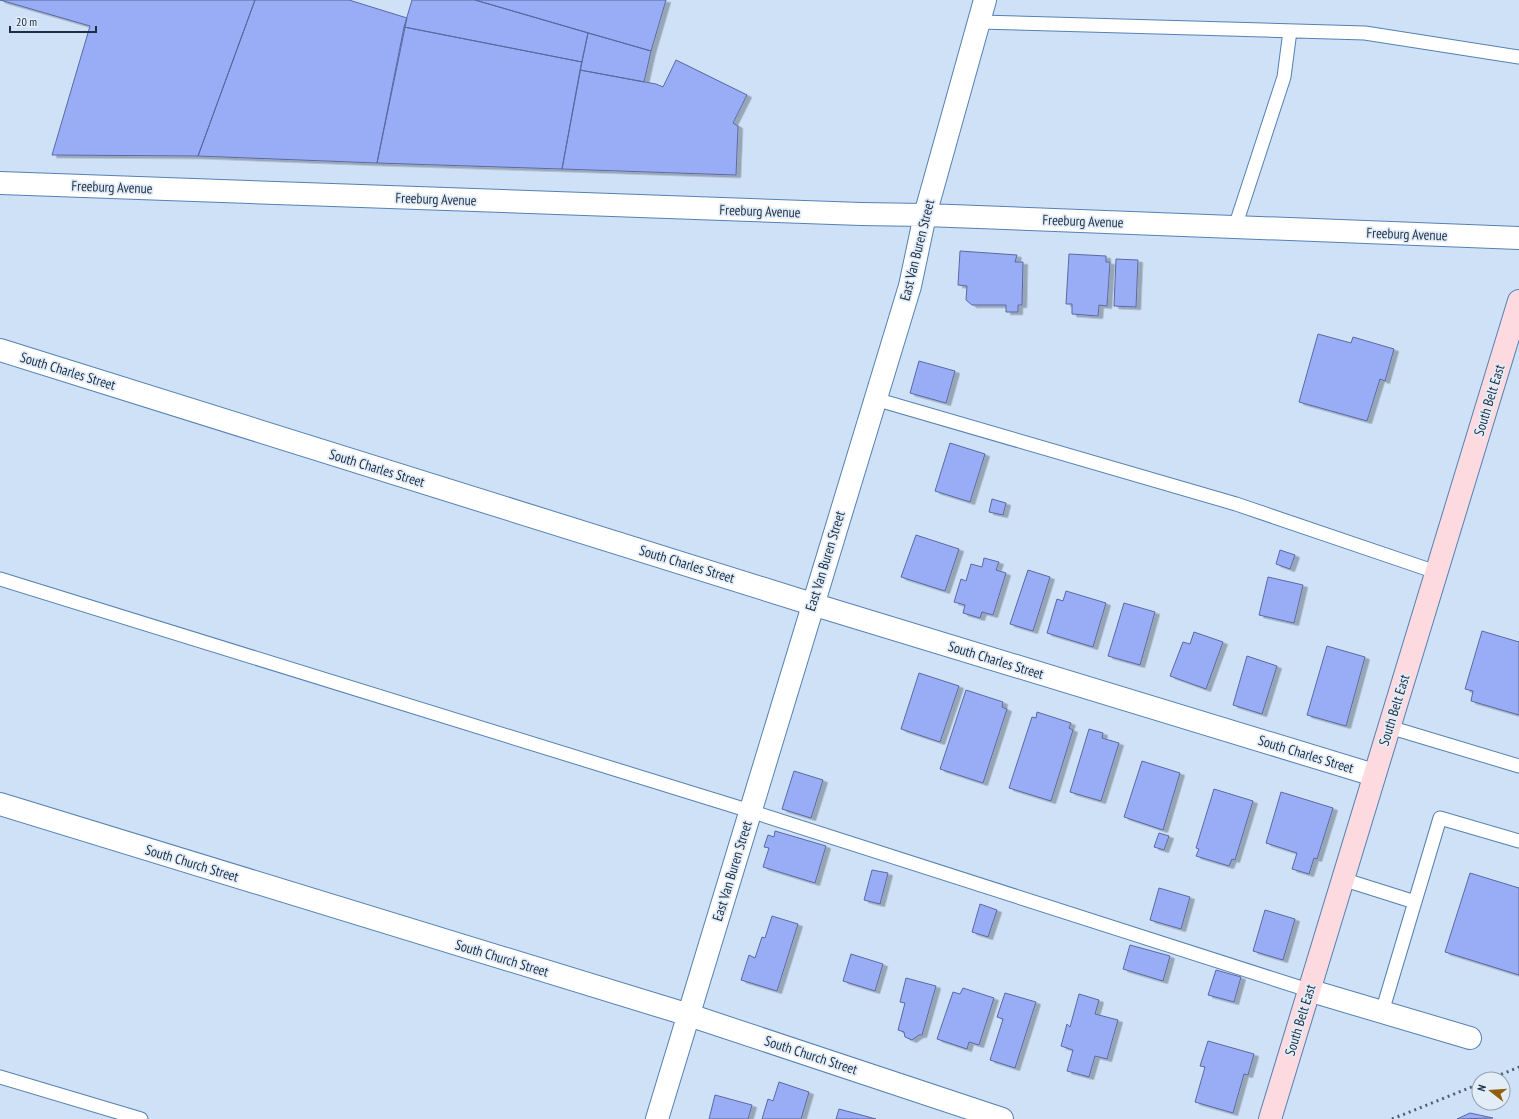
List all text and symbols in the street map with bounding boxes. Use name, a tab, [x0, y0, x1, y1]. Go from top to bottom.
scale bar	[10, 8, 96, 34]
text: 20 m	[16, 14, 37, 29]
street label: Freeburg Avenue	[71, 177, 153, 197]
street label: Freeburg Avenue	[395, 189, 477, 209]
street label: East Van Buren Street	[896, 197, 938, 303]
street label: Freeburg Avenue	[719, 201, 801, 221]
street label: Freeburg Avenue	[1042, 211, 1124, 231]
street label: Freeburg Avenue	[1366, 224, 1448, 244]
street label: South Charles Street	[18, 348, 118, 394]
street label: South Belt East	[1470, 362, 1508, 438]
street label: South Charles Street	[327, 445, 427, 491]
street label: East Van Buren Street	[801, 509, 849, 613]
street label: South Charles Street	[637, 541, 737, 587]
street label: South Charles Street	[946, 637, 1046, 683]
street label: South Belt East	[1375, 672, 1413, 748]
street label: South Charles Street	[1256, 731, 1356, 777]
street label: East Van Buren Street	[708, 819, 756, 923]
street label: South Church Street	[143, 840, 241, 886]
street label: South Church Street	[453, 935, 551, 981]
street label: South Belt East	[1281, 982, 1319, 1058]
street label: South Church Street	[762, 1032, 860, 1079]
north arrow	[1471, 1071, 1511, 1111]
text: N	[1474, 1083, 1489, 1093]

